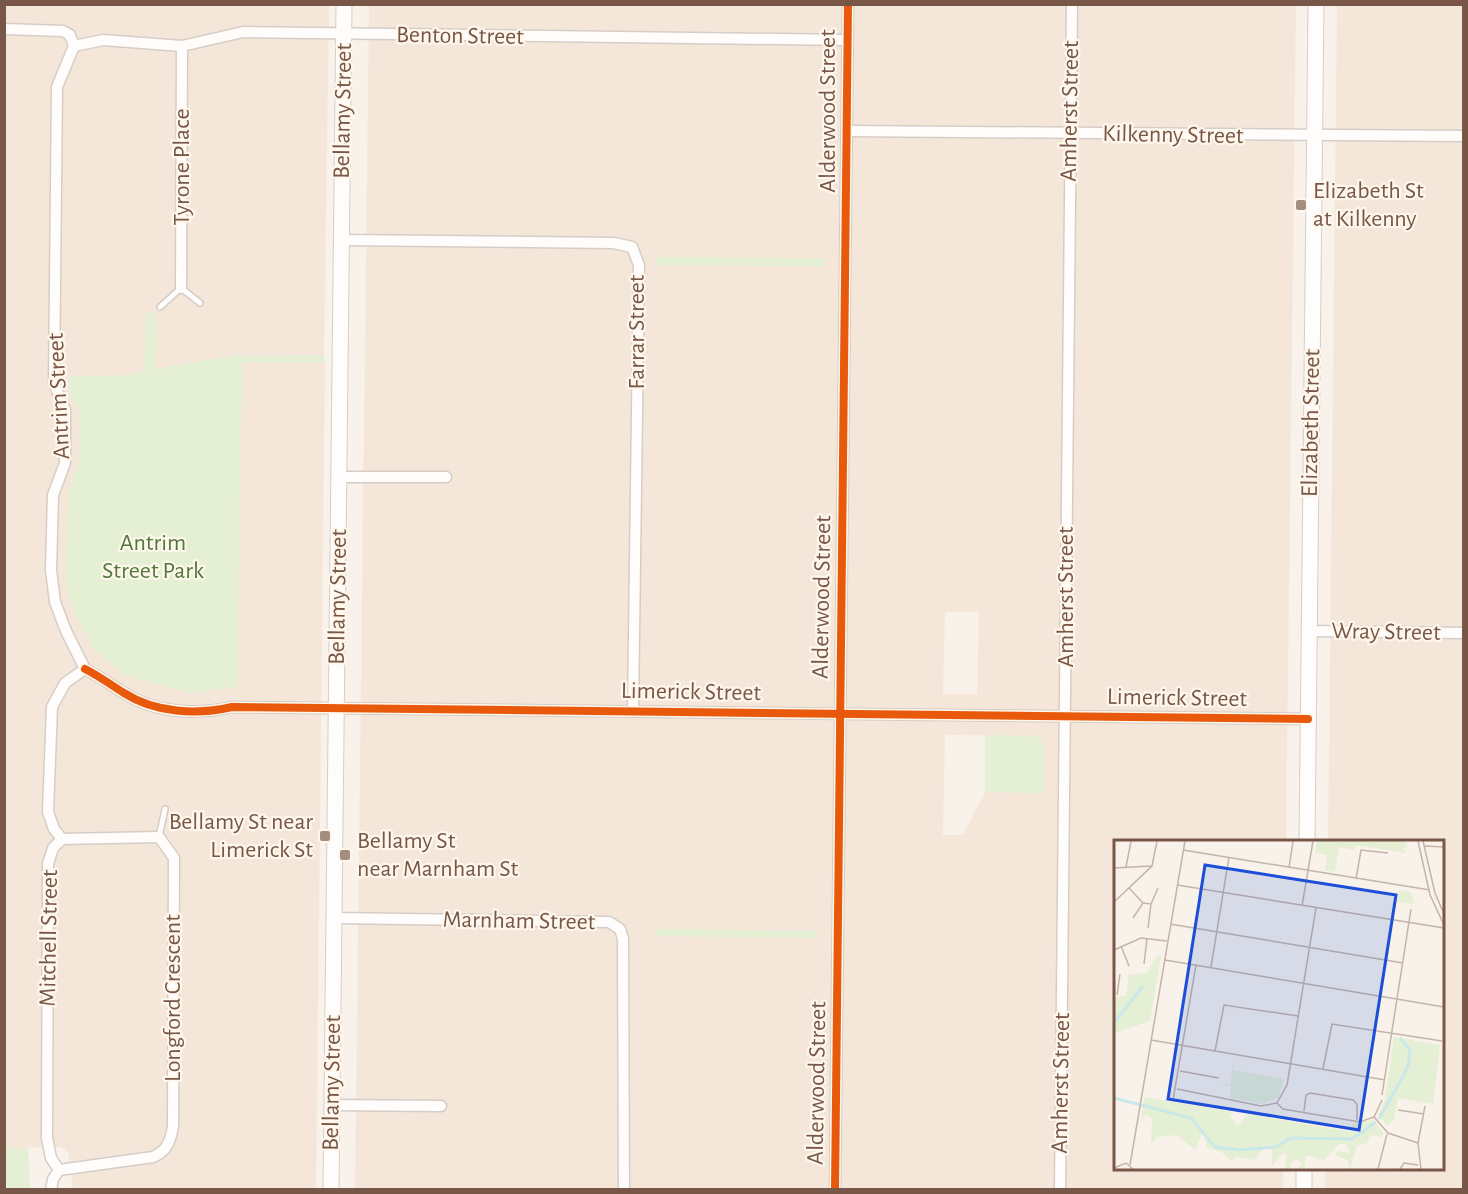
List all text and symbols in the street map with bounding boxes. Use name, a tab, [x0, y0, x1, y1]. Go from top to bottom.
street label: Benton Street	[396, 23, 524, 49]
street label: Alderwood Street	[816, 29, 840, 193]
street label: Amherst Street	[1057, 40, 1083, 182]
street label: Bellamy Street	[330, 43, 356, 179]
street label: Tyrone Place	[170, 109, 194, 225]
street label: Kilkenny Street	[1102, 122, 1244, 148]
place label: Elizabeth St at Kilkenny	[1313, 179, 1424, 231]
marker: Elizabeth St at Kilkenny	[1294, 198, 1308, 212]
street label: Farrar Street	[625, 274, 649, 389]
street label: Antrim Street	[44, 332, 74, 460]
street label: Elizabeth Street	[1298, 348, 1324, 497]
street label: Alderwood Street	[809, 515, 835, 679]
street label: Amherst Street	[1054, 526, 1078, 668]
street label: Bellamy Street	[325, 529, 351, 665]
park label: Antrim Street Park	[102, 531, 204, 583]
street label: Wray Street	[1331, 619, 1441, 645]
street label: Limerick Street	[621, 679, 762, 705]
street label: Limerick Street	[1107, 685, 1248, 711]
place label: Bellamy St near Limerick St	[169, 810, 313, 862]
marker: Bellamy St near Limerick St	[318, 829, 332, 843]
place label: Bellamy St near Marnham St	[357, 829, 519, 881]
inset map	[1114, 840, 1444, 1170]
marker: Bellamy St near Marnham St	[338, 848, 352, 862]
street label: Mitchell Street	[36, 869, 62, 1007]
street label: Marnham Street	[442, 908, 596, 934]
street label: Longford Crescent	[161, 914, 185, 1082]
street label: Alderwood Street	[804, 1001, 830, 1165]
street label: Amherst Street	[1048, 1012, 1074, 1154]
street label: Bellamy Street	[319, 1015, 345, 1151]

